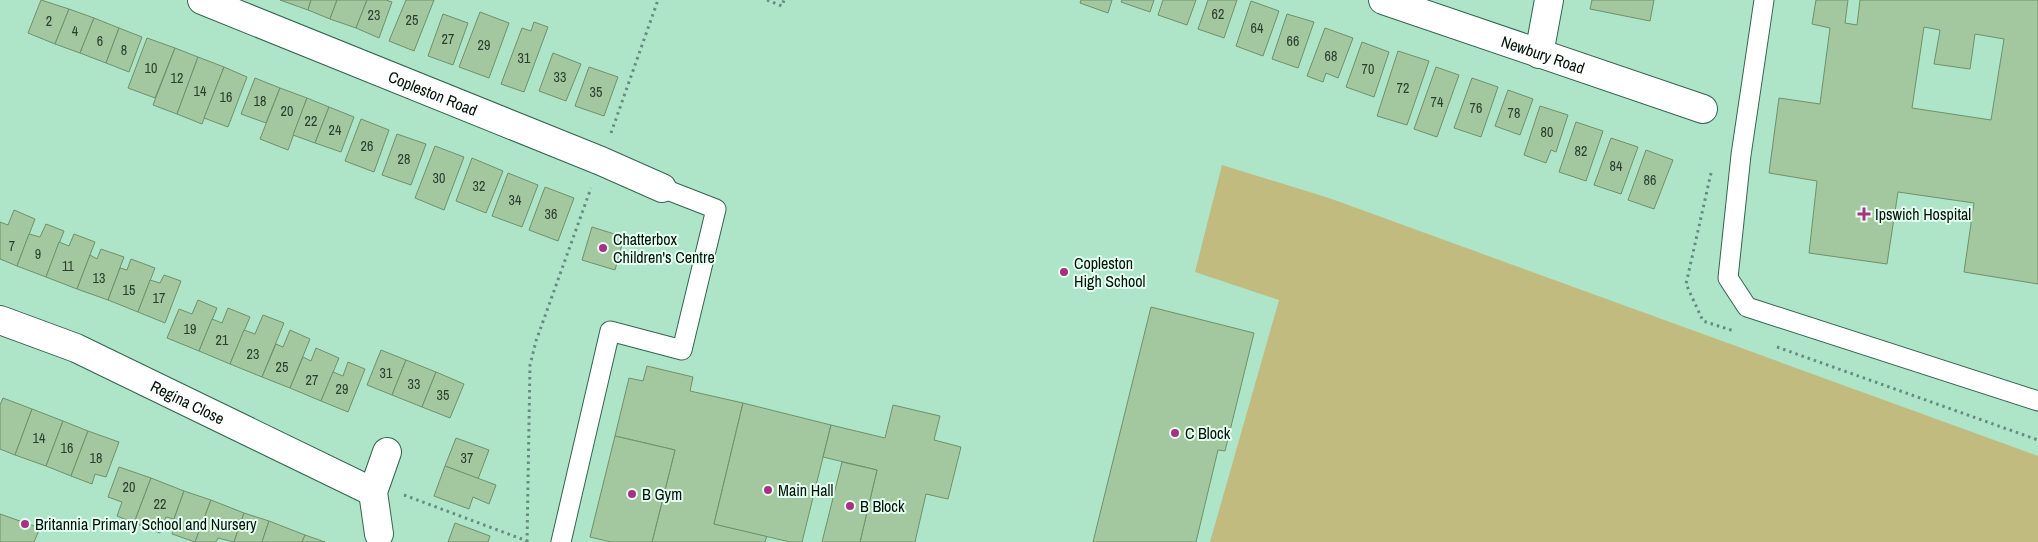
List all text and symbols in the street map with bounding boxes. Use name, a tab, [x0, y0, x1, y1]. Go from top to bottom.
house number: 62	[1212, 5, 1224, 23]
house number: 23	[368, 6, 380, 24]
house number: 25	[406, 11, 418, 29]
house number: 2	[46, 12, 52, 30]
house number: 64	[1251, 19, 1264, 37]
house number: 4	[72, 22, 79, 40]
house number: 27	[442, 30, 454, 48]
street label: Newbury Road	[1498, 30, 1588, 79]
house number: 6	[97, 32, 103, 50]
house number: 66	[1287, 32, 1299, 50]
house number: 29	[478, 36, 490, 54]
house number: 8	[121, 41, 127, 59]
house number: 68	[1325, 47, 1337, 65]
house number: 31	[518, 49, 531, 67]
house number: 10	[145, 59, 157, 77]
house number: 70	[1362, 60, 1374, 78]
street label: Copleston Road	[385, 65, 481, 121]
house number: 33	[554, 68, 566, 86]
house number: 12	[171, 69, 183, 87]
house number: 72	[1397, 79, 1409, 97]
house number: 14	[194, 82, 207, 100]
house number: 35	[590, 83, 602, 101]
house number: 16	[220, 88, 232, 106]
house number: 18	[254, 92, 266, 110]
house number: 74	[1431, 93, 1444, 111]
house number: 76	[1470, 99, 1482, 117]
house number: 20	[281, 102, 293, 120]
house number: 78	[1508, 104, 1520, 122]
house number: 22	[305, 112, 317, 130]
house number: 24	[329, 121, 342, 139]
house number: 80	[1541, 123, 1553, 141]
house number: 26	[361, 137, 373, 155]
house number: 82	[1575, 142, 1587, 160]
house number: 28	[398, 150, 410, 168]
house number: 84	[1610, 157, 1623, 175]
house number: 30	[433, 169, 445, 187]
house number: 86	[1644, 171, 1656, 189]
house number: 32	[473, 177, 485, 195]
house number: 34	[509, 191, 522, 209]
place label: Ipswich Hospital	[1875, 203, 1971, 225]
house number: 36	[545, 205, 557, 223]
marker: Ipswich Hospital	[1857, 207, 1871, 221]
place label: Chatterbox Children's Centre	[613, 228, 715, 268]
house number: 7	[9, 237, 15, 255]
marker: Chatterbox Children's Centre	[597, 242, 609, 254]
house number: 9	[35, 245, 41, 263]
place label: Copleston High School	[1074, 252, 1146, 292]
house number: 11	[62, 257, 75, 275]
marker: Copleston High School	[1058, 266, 1070, 278]
house number: 13	[93, 269, 105, 287]
house number: 15	[123, 281, 135, 299]
house number: 17	[153, 289, 165, 307]
house number: 19	[184, 320, 196, 338]
house number: 21	[216, 331, 229, 349]
house number: 23	[247, 345, 259, 363]
house number: 25	[276, 358, 288, 376]
house number: 31	[380, 364, 393, 382]
house number: 27	[306, 371, 318, 389]
street label: Regina Close	[147, 375, 228, 429]
house number: 33	[408, 375, 420, 393]
house number: 29	[336, 380, 348, 398]
house number: 35	[437, 386, 449, 404]
place label: C Block	[1185, 422, 1231, 444]
marker: C Block	[1169, 427, 1181, 439]
house number: 14	[33, 429, 46, 447]
house number: 16	[61, 439, 73, 457]
house number: 18	[90, 449, 102, 467]
house number: 37	[461, 449, 473, 467]
house number: 20	[123, 478, 135, 496]
place label: Main Hall	[778, 479, 833, 501]
place label: B Gym	[642, 483, 682, 505]
marker: Main Hall	[762, 484, 774, 496]
marker: B Gym	[626, 488, 638, 500]
house number: 22	[154, 495, 166, 513]
place label: B Block	[860, 495, 905, 517]
marker: B Block	[844, 500, 856, 512]
place label: Britannia Primary School and Nursery	[35, 513, 257, 535]
marker: Britannia Primary School and Nursery	[19, 518, 31, 530]

